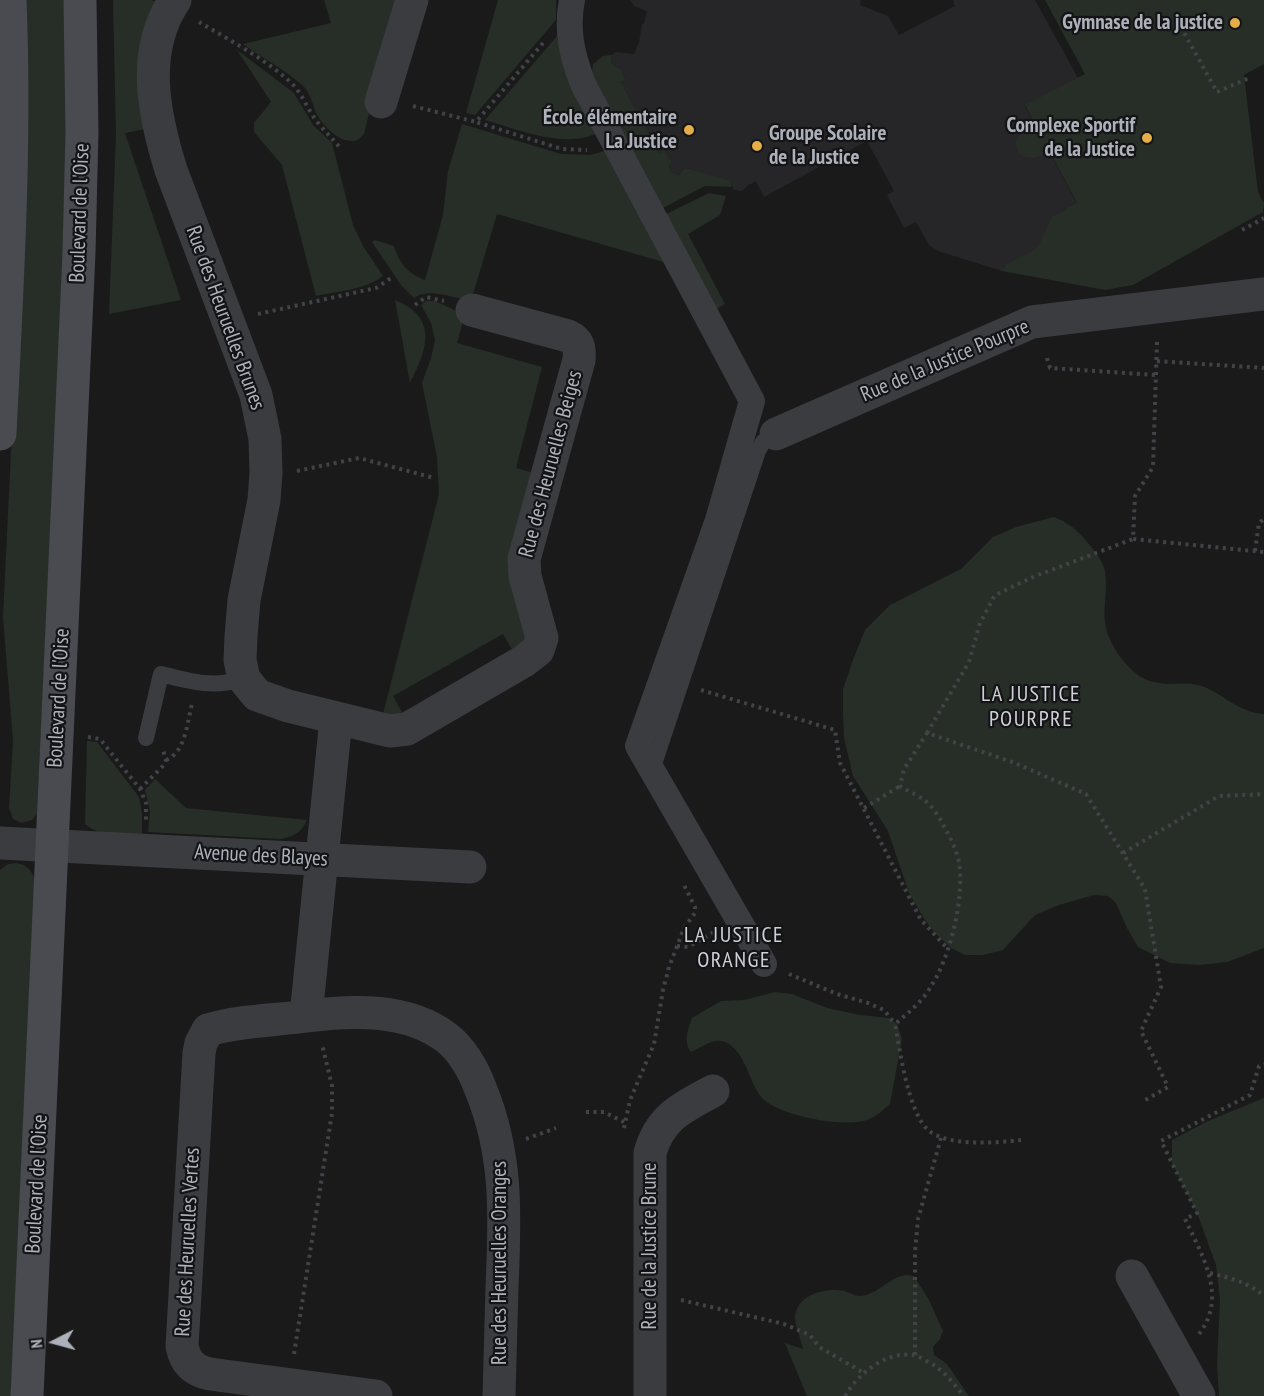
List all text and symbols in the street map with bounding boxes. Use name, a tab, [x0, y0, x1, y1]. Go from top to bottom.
place label: Gymnase de la justice	[1062, 10, 1223, 36]
marker: Gymnase de la justice	[1228, 16, 1242, 30]
place label: École élémentaire La Justice	[543, 105, 677, 155]
place label: Complexe Sportif de la Justice	[1006, 113, 1135, 163]
place label: Groupe Scolaire de la Justice	[769, 121, 886, 171]
marker: École élémentaire La Justice	[682, 123, 696, 137]
marker: Complexe Sportif de la Justice	[1140, 131, 1154, 145]
marker: Groupe Scolaire de la Justice	[750, 139, 764, 153]
street label: Boulevard de l'Oise	[65, 143, 95, 283]
street label: Rue des Heuruelles Brunes	[180, 223, 270, 413]
street label: Rue de la Justice Pourpre	[857, 314, 1033, 408]
street label: Rue des Heuruelles Beiges	[514, 368, 588, 560]
street label: Boulevard de l'Oise	[43, 628, 75, 768]
district label: LA JUSTICE POURPRE	[981, 682, 1081, 734]
street label: Avenue des Blayes	[194, 840, 328, 872]
district label: LA JUSTICE ORANGE	[684, 923, 784, 974]
street label: Boulevard de l'Oise	[21, 1114, 53, 1254]
street label: Rue des Heuruelles Vertes	[170, 1147, 206, 1337]
street label: Rue des Heuruelles Oranges	[487, 1161, 513, 1365]
street label: Rue de la Justice Brune	[637, 1163, 663, 1329]
north arrow	[24, 1312, 84, 1372]
text: N	[26, 1339, 46, 1349]

